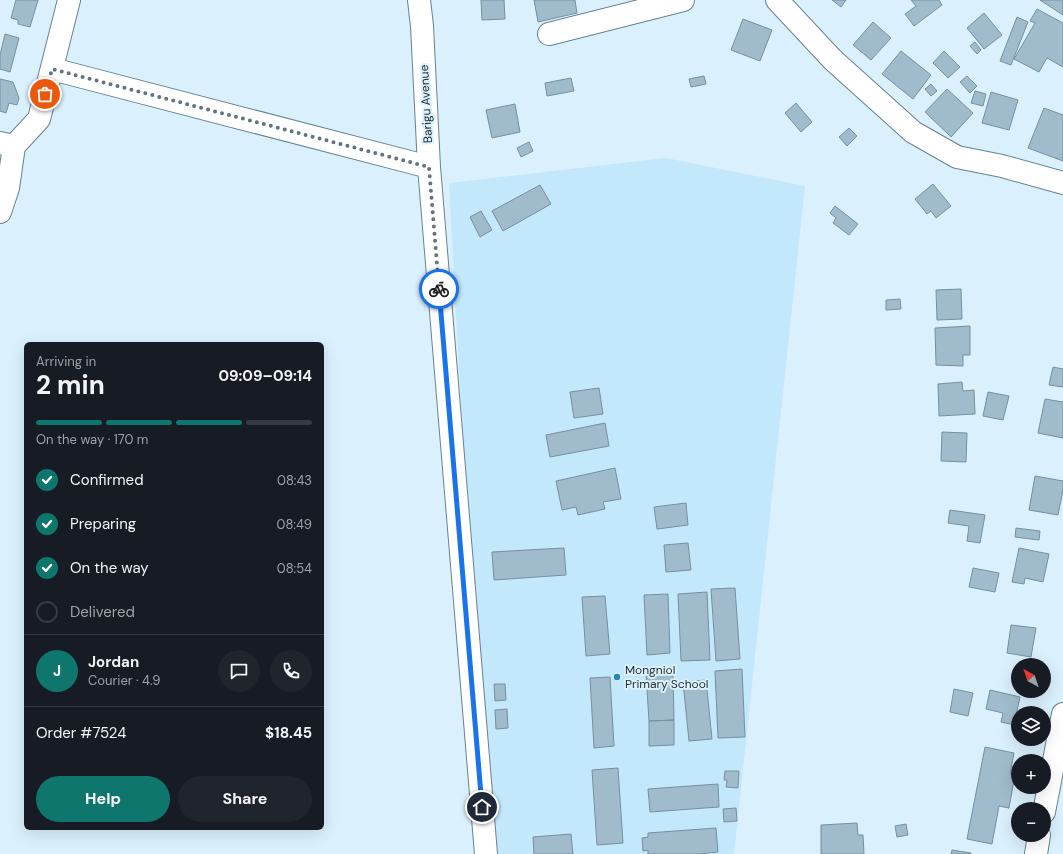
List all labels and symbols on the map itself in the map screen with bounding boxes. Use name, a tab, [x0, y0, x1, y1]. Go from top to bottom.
street label: Barigu Avenue	[416, 64, 436, 144]
pin	[28, 77, 62, 111]
courier	[419, 269, 459, 309]
north arrow	[1011, 658, 1051, 698]
place label: Mongniol Primary School	[625, 662, 708, 692]
marker: Mongniol Primary School	[612, 672, 622, 682]
pin	[465, 790, 499, 824]

